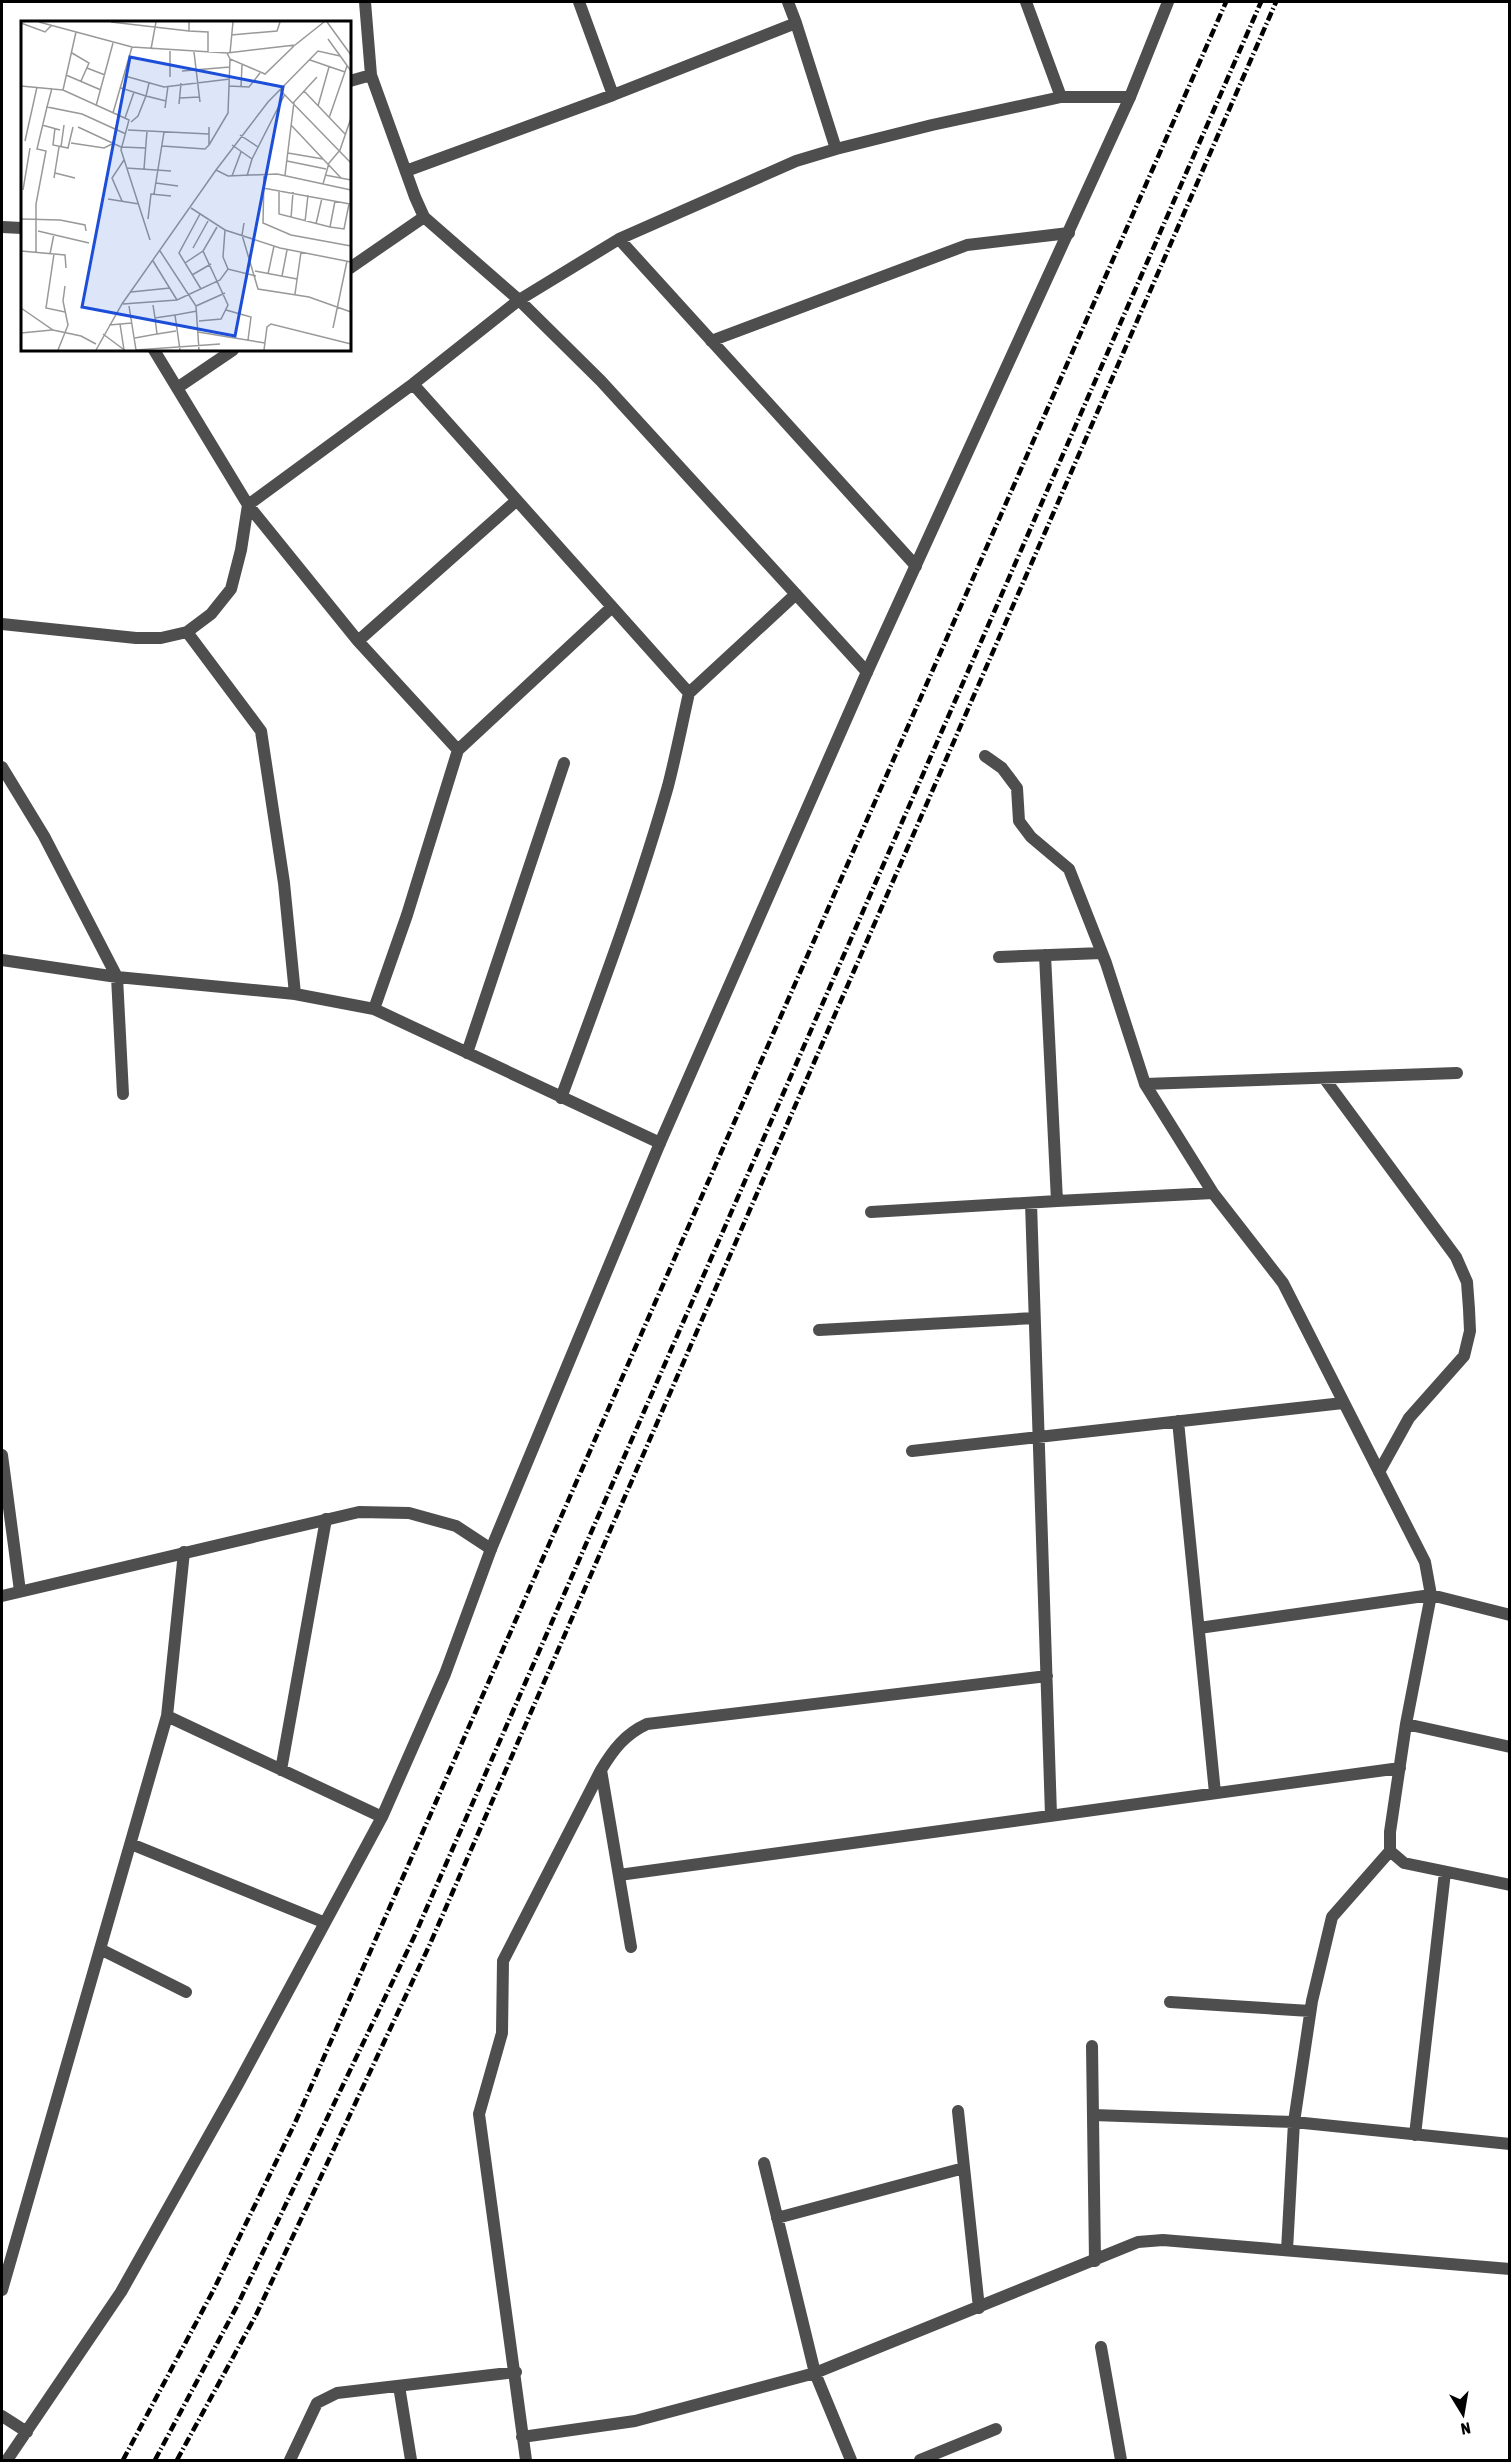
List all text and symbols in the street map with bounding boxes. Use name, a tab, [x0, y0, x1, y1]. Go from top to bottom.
inset map	[21, 21, 351, 351]
north arrow	[1433, 2384, 1493, 2444]
text: N	[1460, 2419, 1472, 2438]

